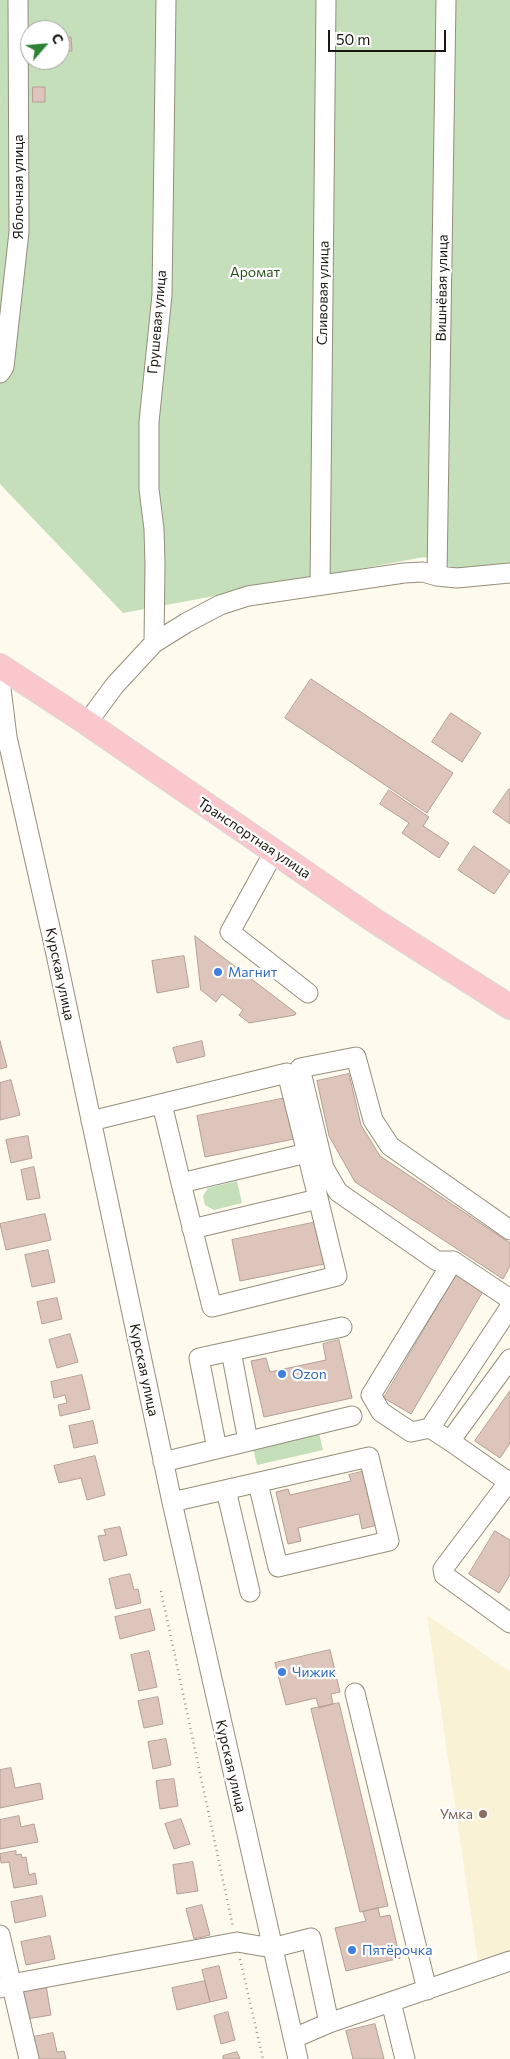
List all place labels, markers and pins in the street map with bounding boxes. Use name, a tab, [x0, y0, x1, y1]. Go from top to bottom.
place label: Магнит	[228, 964, 277, 980]
marker: Магнит	[212, 966, 224, 978]
place label: Ozon	[292, 1366, 327, 1382]
marker: Ozon	[276, 1368, 288, 1380]
place label: Чижик	[292, 1664, 336, 1680]
marker: Чижик	[276, 1666, 288, 1678]
place label: Умка	[440, 1806, 473, 1822]
marker: Умка	[477, 1808, 489, 1820]
place label: Пятёрочка	[362, 1942, 432, 1958]
marker: Пятёрочка	[346, 1944, 358, 1956]

